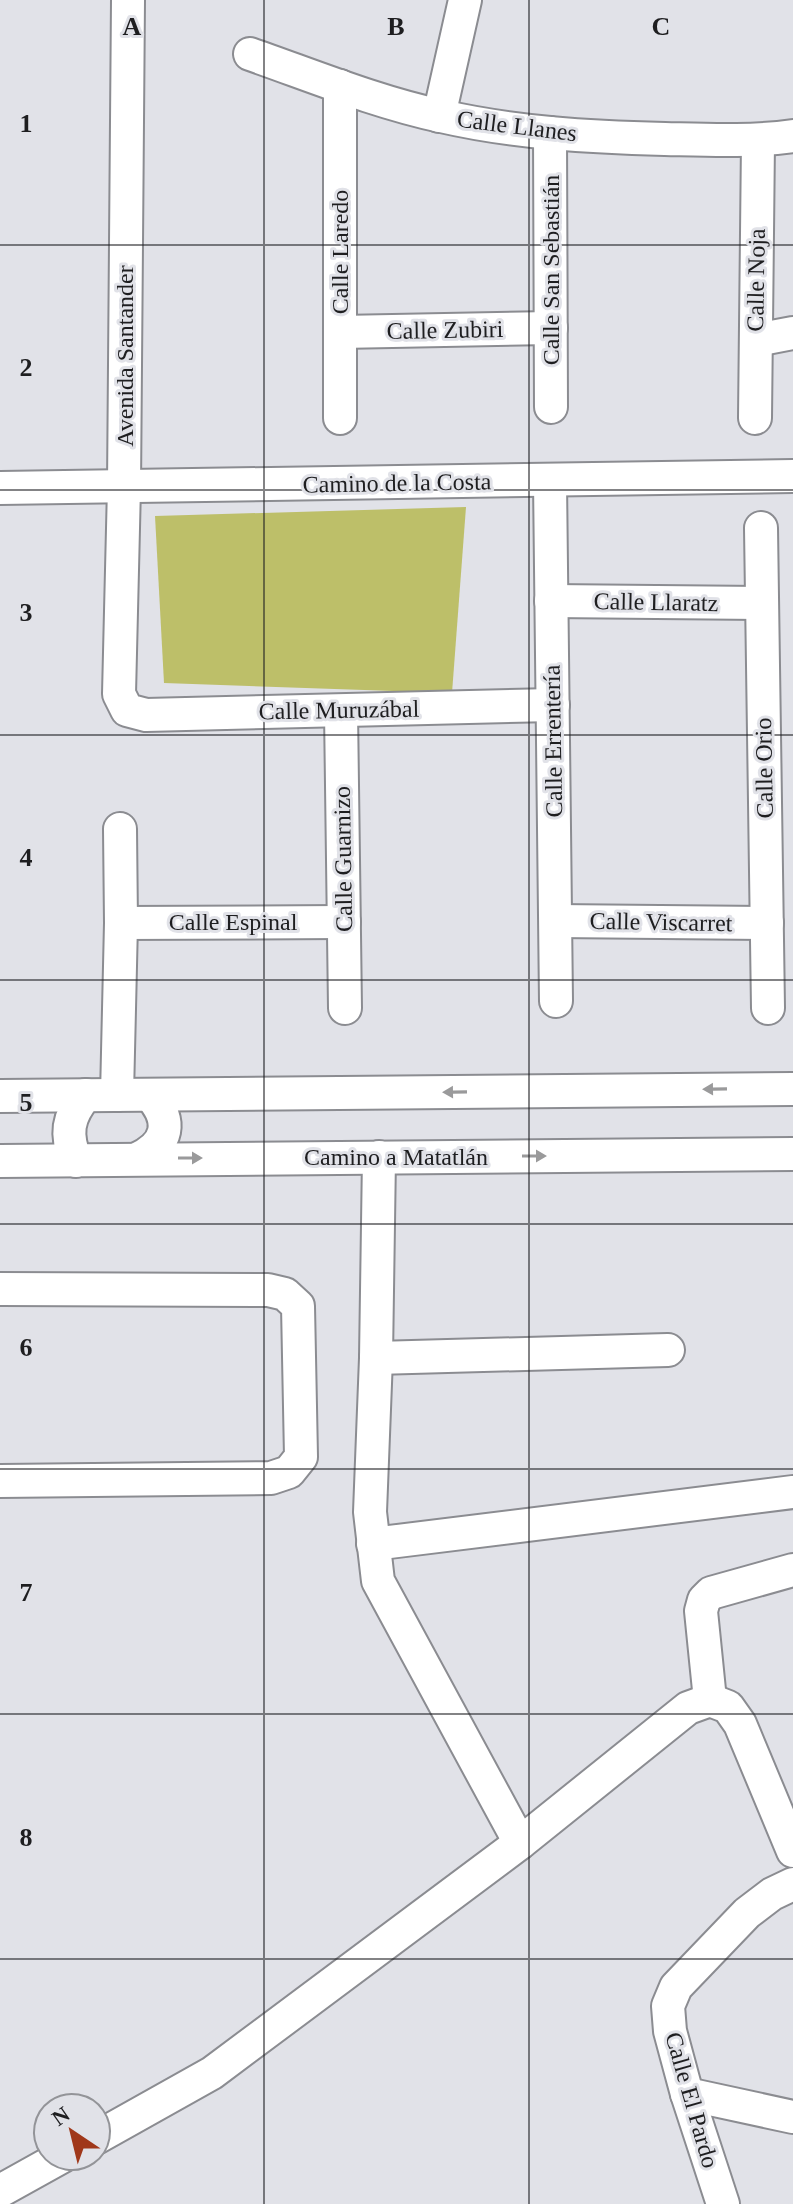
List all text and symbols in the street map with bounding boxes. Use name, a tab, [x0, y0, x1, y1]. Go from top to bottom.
text: A	[123, 12, 142, 41]
text: B	[387, 12, 405, 41]
text: C	[652, 12, 670, 41]
street label: Calle Llanes	[456, 106, 578, 146]
text: 1	[20, 109, 33, 138]
street label: Calle San Sebastián	[538, 175, 564, 365]
street label: Calle Laredo	[327, 190, 353, 314]
street label: Calle Noja	[742, 228, 770, 332]
street label: Avenida Santander	[112, 265, 138, 447]
street label: Calle Zubiri	[386, 316, 504, 344]
text: 2	[20, 353, 33, 382]
street label: Camino de la Costa	[302, 468, 492, 498]
street label: Calle Llaratz	[593, 588, 719, 616]
text: 3	[20, 598, 33, 627]
street label: Calle Errentería	[539, 664, 567, 818]
street label: Calle Muruzábal	[258, 696, 420, 724]
street label: Calle Orio	[750, 717, 778, 819]
street label: Calle Guarnizo	[329, 786, 357, 932]
text: 4	[20, 843, 33, 872]
street label: Calle Viscarret	[589, 908, 733, 936]
street label: Calle Espinal	[169, 909, 298, 935]
one-way arrow	[702, 1083, 727, 1095]
one-way arrow	[442, 1086, 467, 1098]
text: 5	[20, 1088, 33, 1117]
street label: Camino a Matatlán	[304, 1144, 488, 1170]
one-way arrow	[522, 1150, 547, 1162]
one-way arrow	[178, 1152, 203, 1165]
text: 6	[20, 1333, 33, 1362]
text: 7	[20, 1578, 33, 1607]
text: 8	[20, 1823, 33, 1852]
street label: Calle El Pardo	[660, 2029, 724, 2171]
north arrow	[32, 2092, 112, 2172]
text: N	[47, 2101, 75, 2131]

